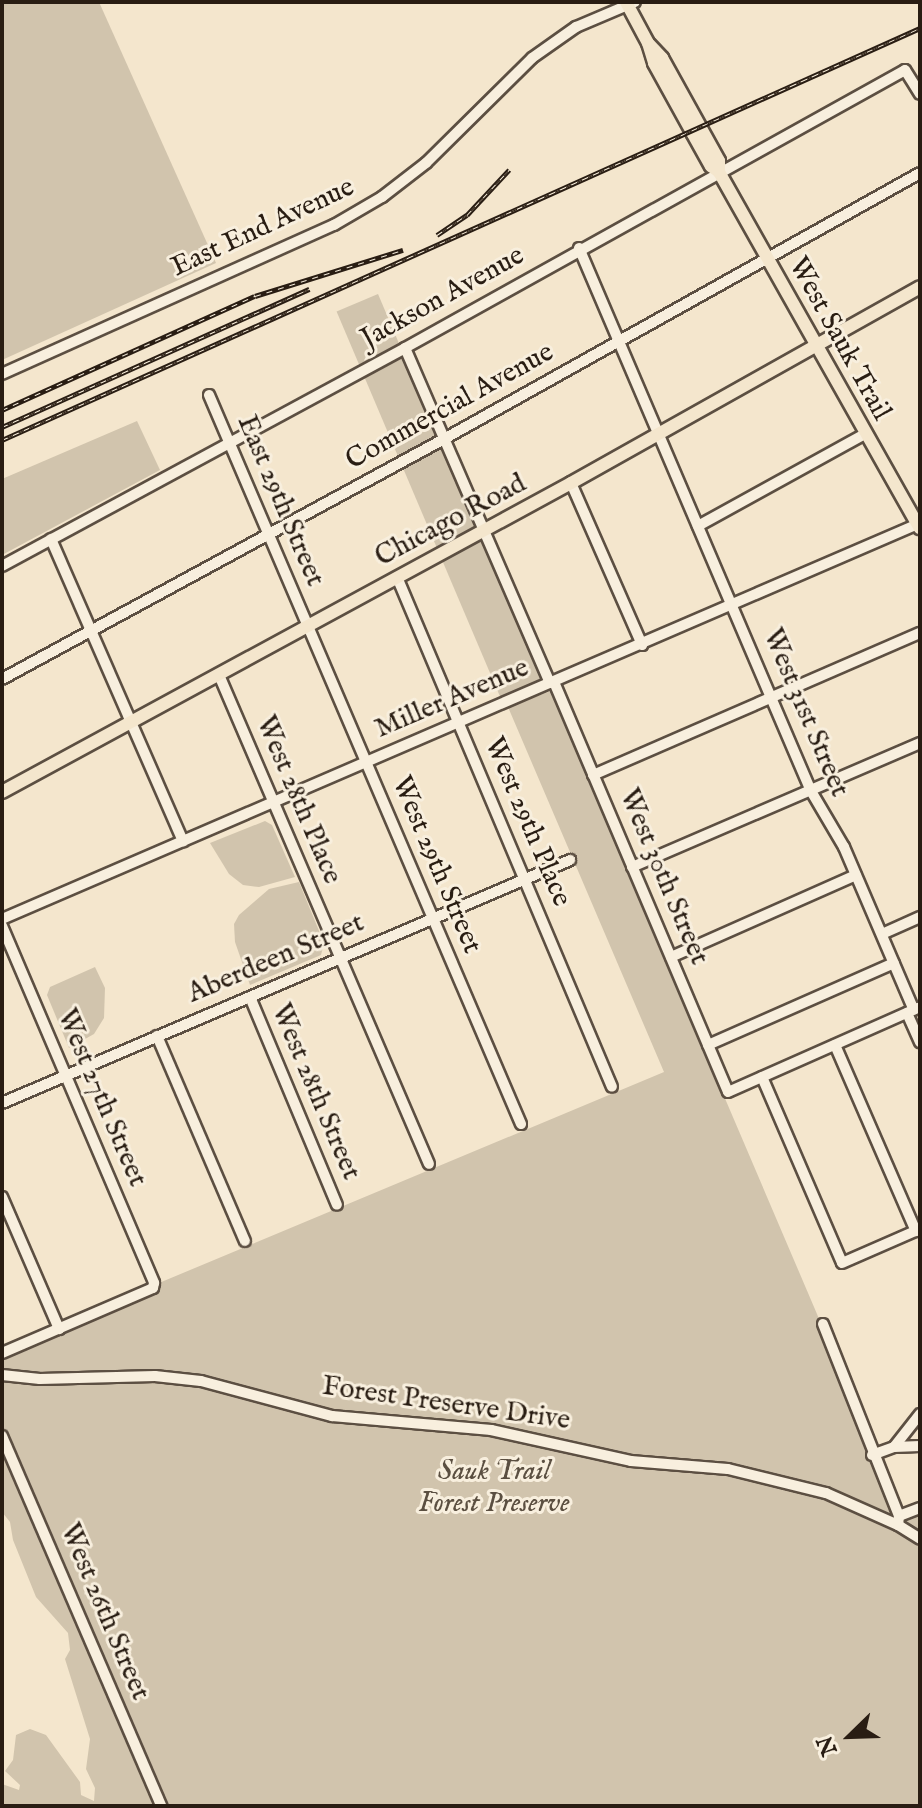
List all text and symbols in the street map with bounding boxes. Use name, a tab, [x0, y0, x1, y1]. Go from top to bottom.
street label: East End Avenue	[166, 171, 360, 285]
street label: Jackson Avenue	[356, 239, 530, 357]
street label: West Sauk Trail	[780, 251, 898, 427]
street label: Commercial Avenue	[340, 336, 560, 478]
street label: East 29th Street	[229, 410, 331, 592]
street label: Chicago Road	[370, 467, 532, 575]
street label: West 31st Street	[754, 624, 856, 802]
street label: Miller Avenue	[370, 652, 534, 746]
street label: West 28th Place	[248, 711, 348, 889]
street label: West 29th Place	[476, 732, 578, 912]
street label: West 29th Street	[384, 771, 488, 959]
street label: West 30th Street	[611, 784, 715, 970]
street label: Aberdeen Street	[183, 907, 369, 1011]
street label: West 28th Street	[263, 999, 367, 1185]
street label: West 27th Street	[48, 1004, 154, 1192]
street label: Forest Preserve Drive	[320, 1370, 572, 1438]
park label: Sauk Trail Forest Preserve	[418, 1455, 570, 1521]
street label: West 26th Street	[52, 1519, 156, 1705]
north arrow	[810, 1696, 890, 1776]
text: N	[811, 1731, 845, 1760]

